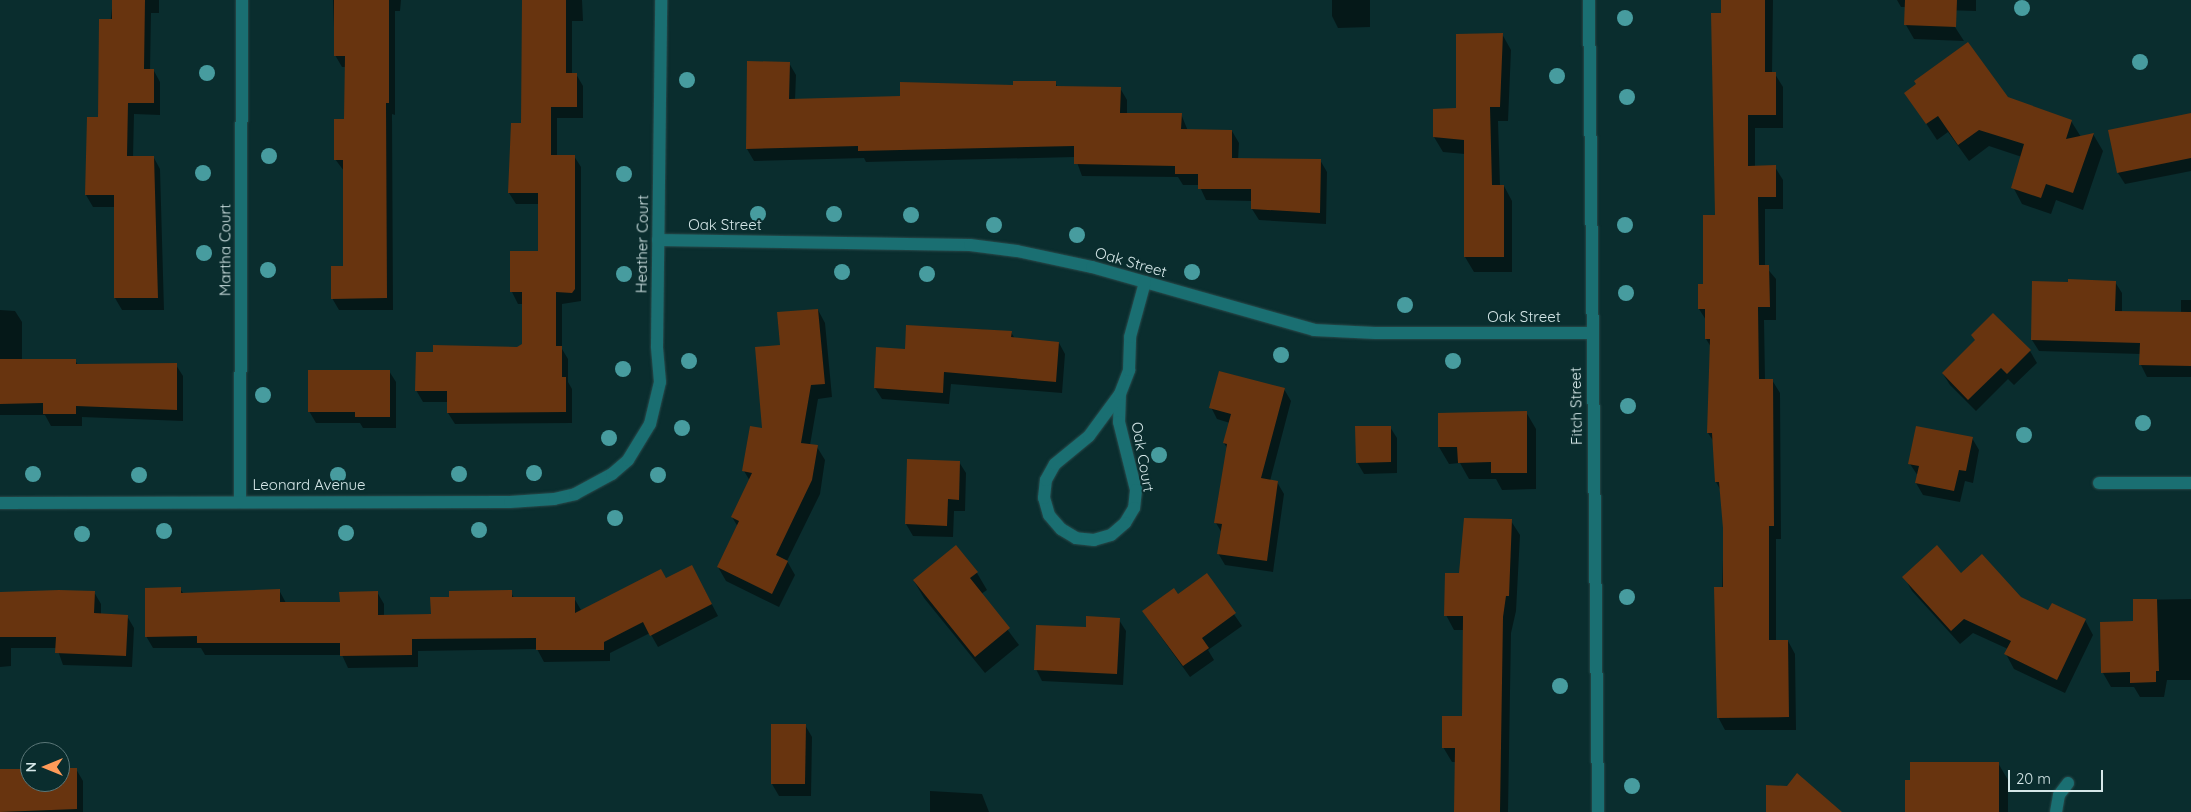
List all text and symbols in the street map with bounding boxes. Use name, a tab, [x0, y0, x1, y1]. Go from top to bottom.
street label: Heather Court	[632, 195, 652, 293]
street label: Martha Court	[216, 204, 234, 296]
street label: Oak Street	[688, 216, 762, 234]
street label: Oak Street	[1093, 243, 1169, 281]
street label: Oak Street	[1487, 308, 1561, 326]
street label: Fitch Street	[1566, 367, 1586, 445]
street label: Oak Court	[1128, 421, 1158, 493]
street label: Leonard Avenue	[252, 476, 366, 494]
north arrow	[20, 742, 70, 792]
scale bar	[2011, 760, 2106, 792]
text: N	[22, 762, 40, 772]
text: 20 m	[2016, 769, 2051, 788]

